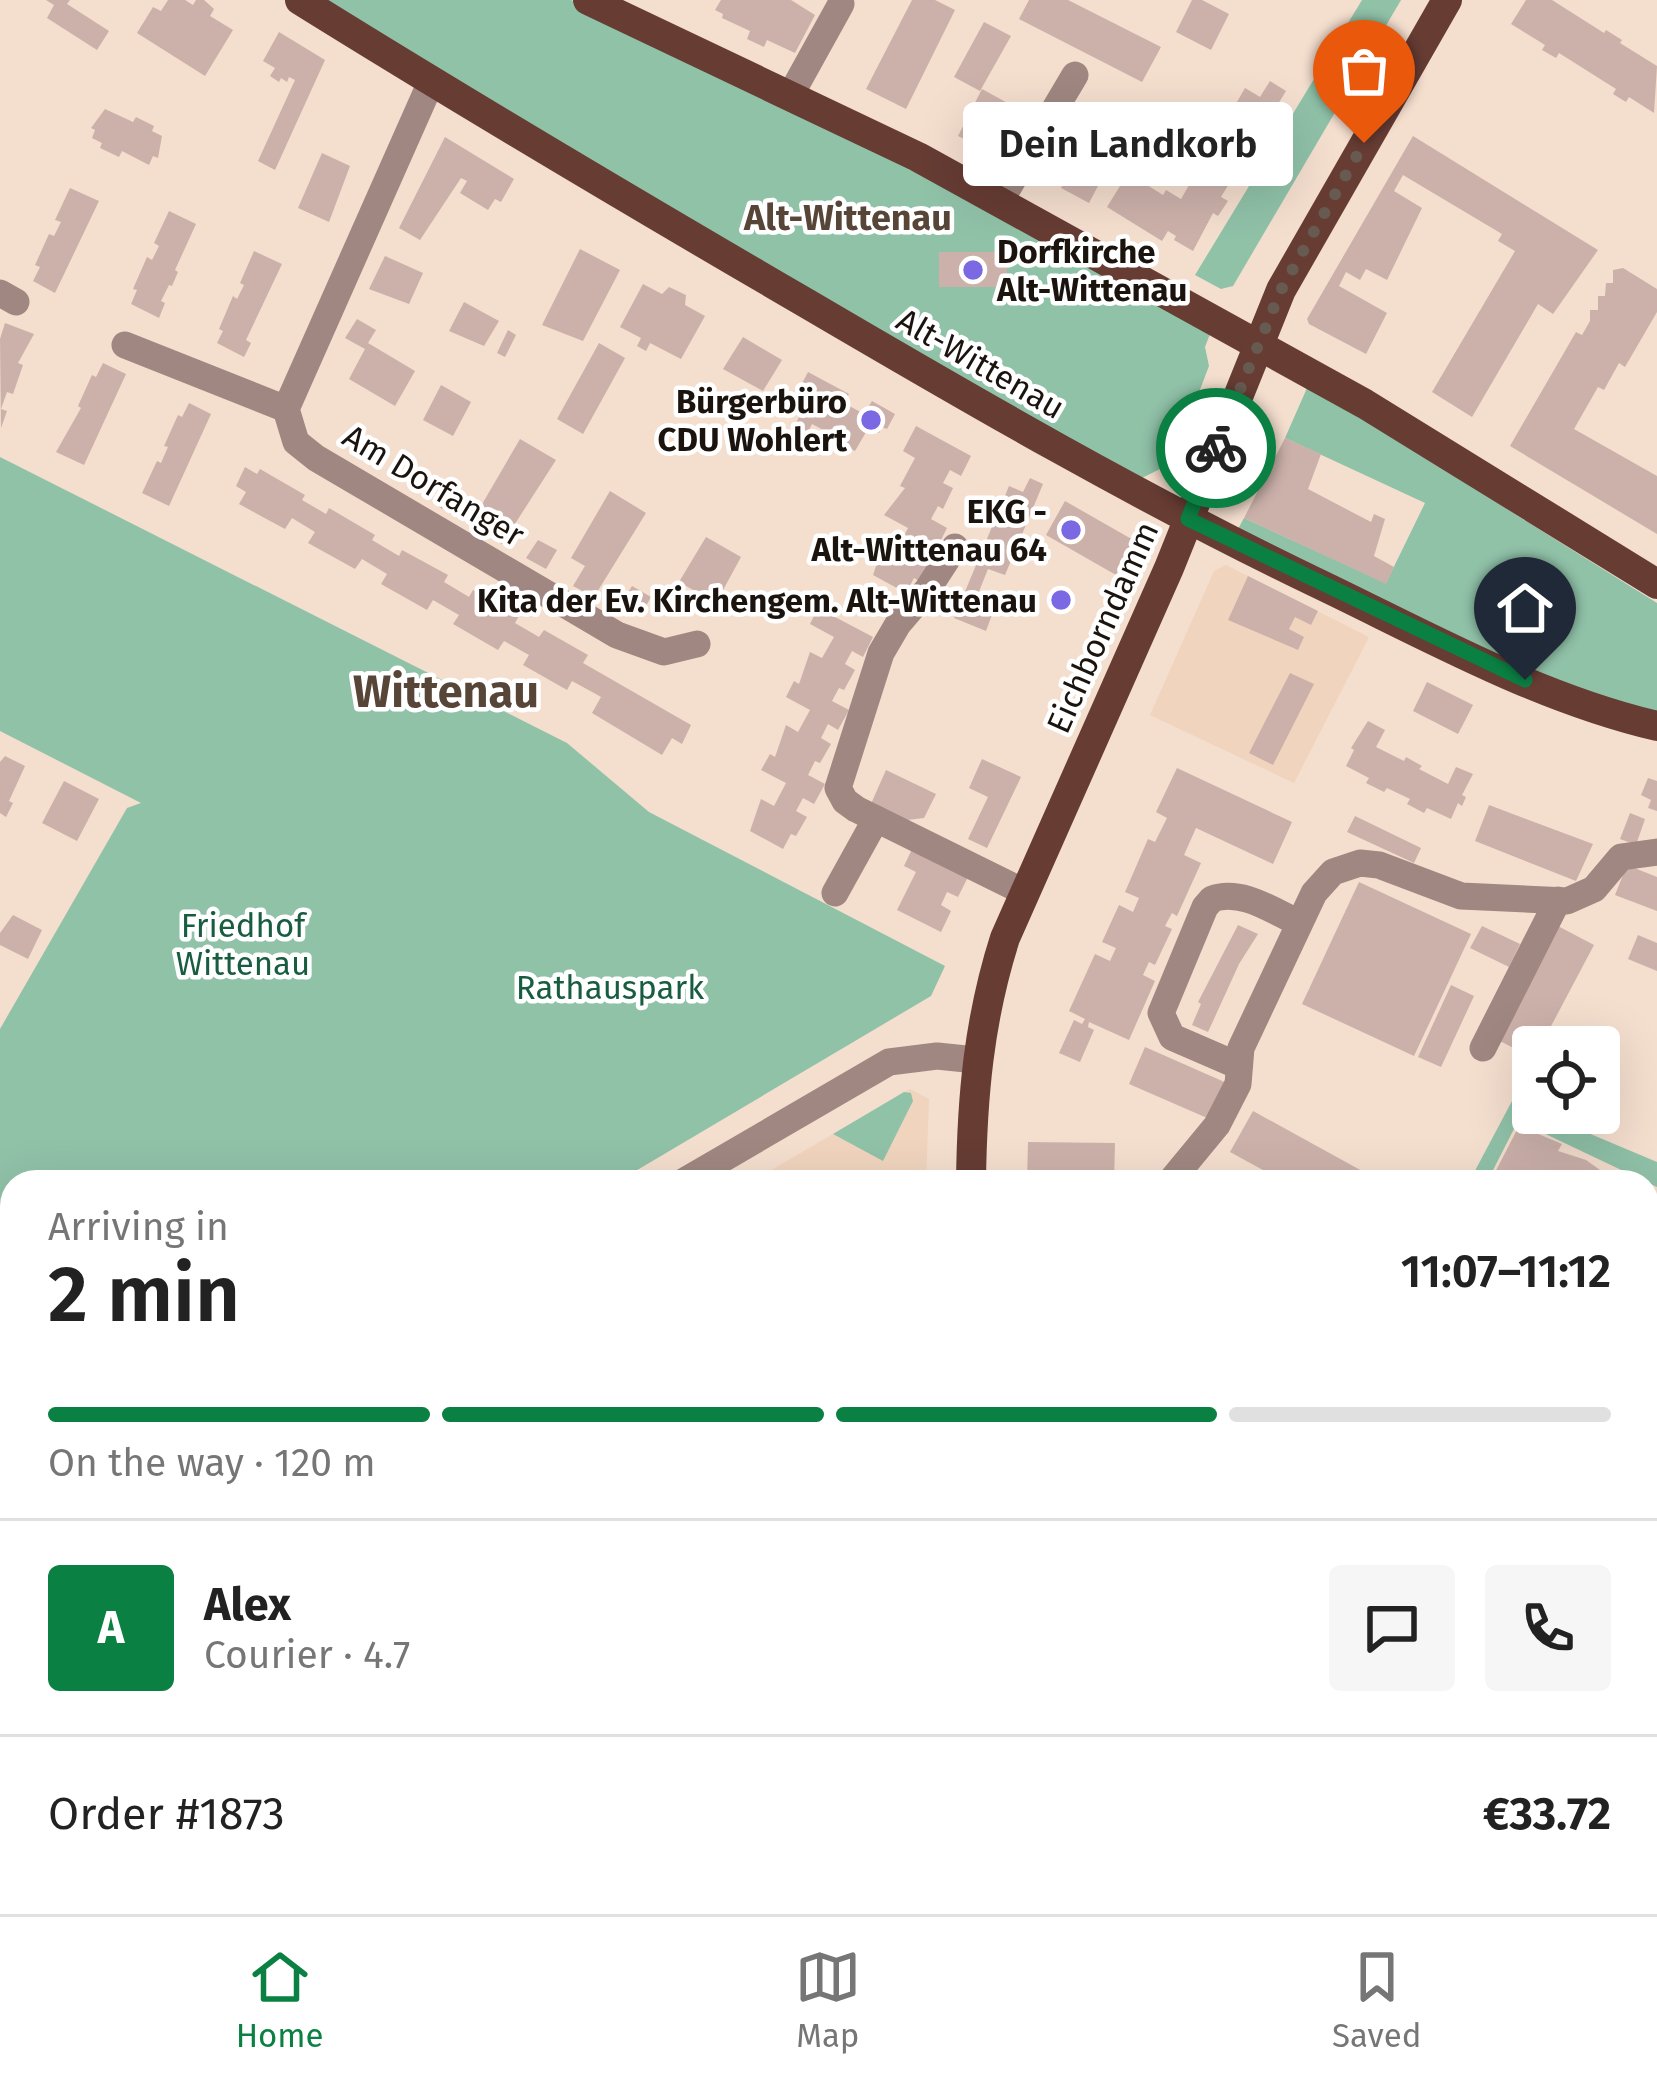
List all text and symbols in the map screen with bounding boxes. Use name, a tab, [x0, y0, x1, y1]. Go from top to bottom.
pin	[1313, 20, 1415, 143]
icon: bag	[1331, 38, 1397, 104]
callout: Dein Landkorb	[962, 101, 1292, 185]
text: Dein Landkorb	[999, 121, 1257, 167]
district label: Alt-Wittenau	[743, 196, 952, 240]
place label: Dorfkirche Alt-Wittenau	[996, 232, 1187, 310]
marker: Dorfkirche Alt-Wittenau	[960, 257, 986, 283]
street label: Alt-Wittenau	[890, 300, 1071, 428]
place label: Bürgerbüro CDU Wohlert	[657, 382, 848, 460]
courier	[1156, 388, 1276, 508]
marker: Bürgerbüro CDU Wohlert	[858, 407, 884, 433]
icon: bike	[1183, 415, 1249, 481]
street label: Am Dorfanger	[336, 416, 532, 556]
place label: EKG - Alt-Wittenau 64	[810, 492, 1047, 570]
street label: Eichborndamm	[1038, 515, 1167, 739]
marker: EKG - Alt-Wittenau 64	[1058, 517, 1084, 543]
pin	[1474, 557, 1576, 680]
icon: home	[1492, 575, 1558, 641]
place label: Kita der Ev. Kirchengem. Alt-Wittenau	[477, 581, 1037, 621]
marker: Kita der Ev. Kirchengem. Alt-Wittenau	[1048, 587, 1074, 613]
district label: Wittenau	[353, 665, 539, 719]
park label: Friedhof Wittenau	[176, 906, 310, 984]
park label: Rathauspark	[516, 968, 704, 1008]
map controls	[1512, 1026, 1620, 1134]
button: locate	[1512, 1026, 1620, 1134]
text: Arriving in	[48, 1204, 229, 1250]
text: 11:07–11:12	[1401, 1245, 1611, 1299]
text: 2 min	[48, 1248, 240, 1342]
text: On the way · 120 m	[48, 1440, 376, 1486]
button: chat	[1329, 1565, 1455, 1691]
button: phone	[1485, 1565, 1611, 1691]
text: Alex	[204, 1578, 291, 1632]
text: A	[98, 1601, 124, 1655]
text: Courier · 4.7	[204, 1632, 410, 1678]
text: Order #1873	[48, 1787, 285, 1841]
text: €33.72	[1483, 1787, 1611, 1841]
tab: Home	[236, 1944, 324, 2056]
tab: Map	[795, 1944, 861, 2056]
tab: Saved	[1332, 1944, 1421, 2056]

